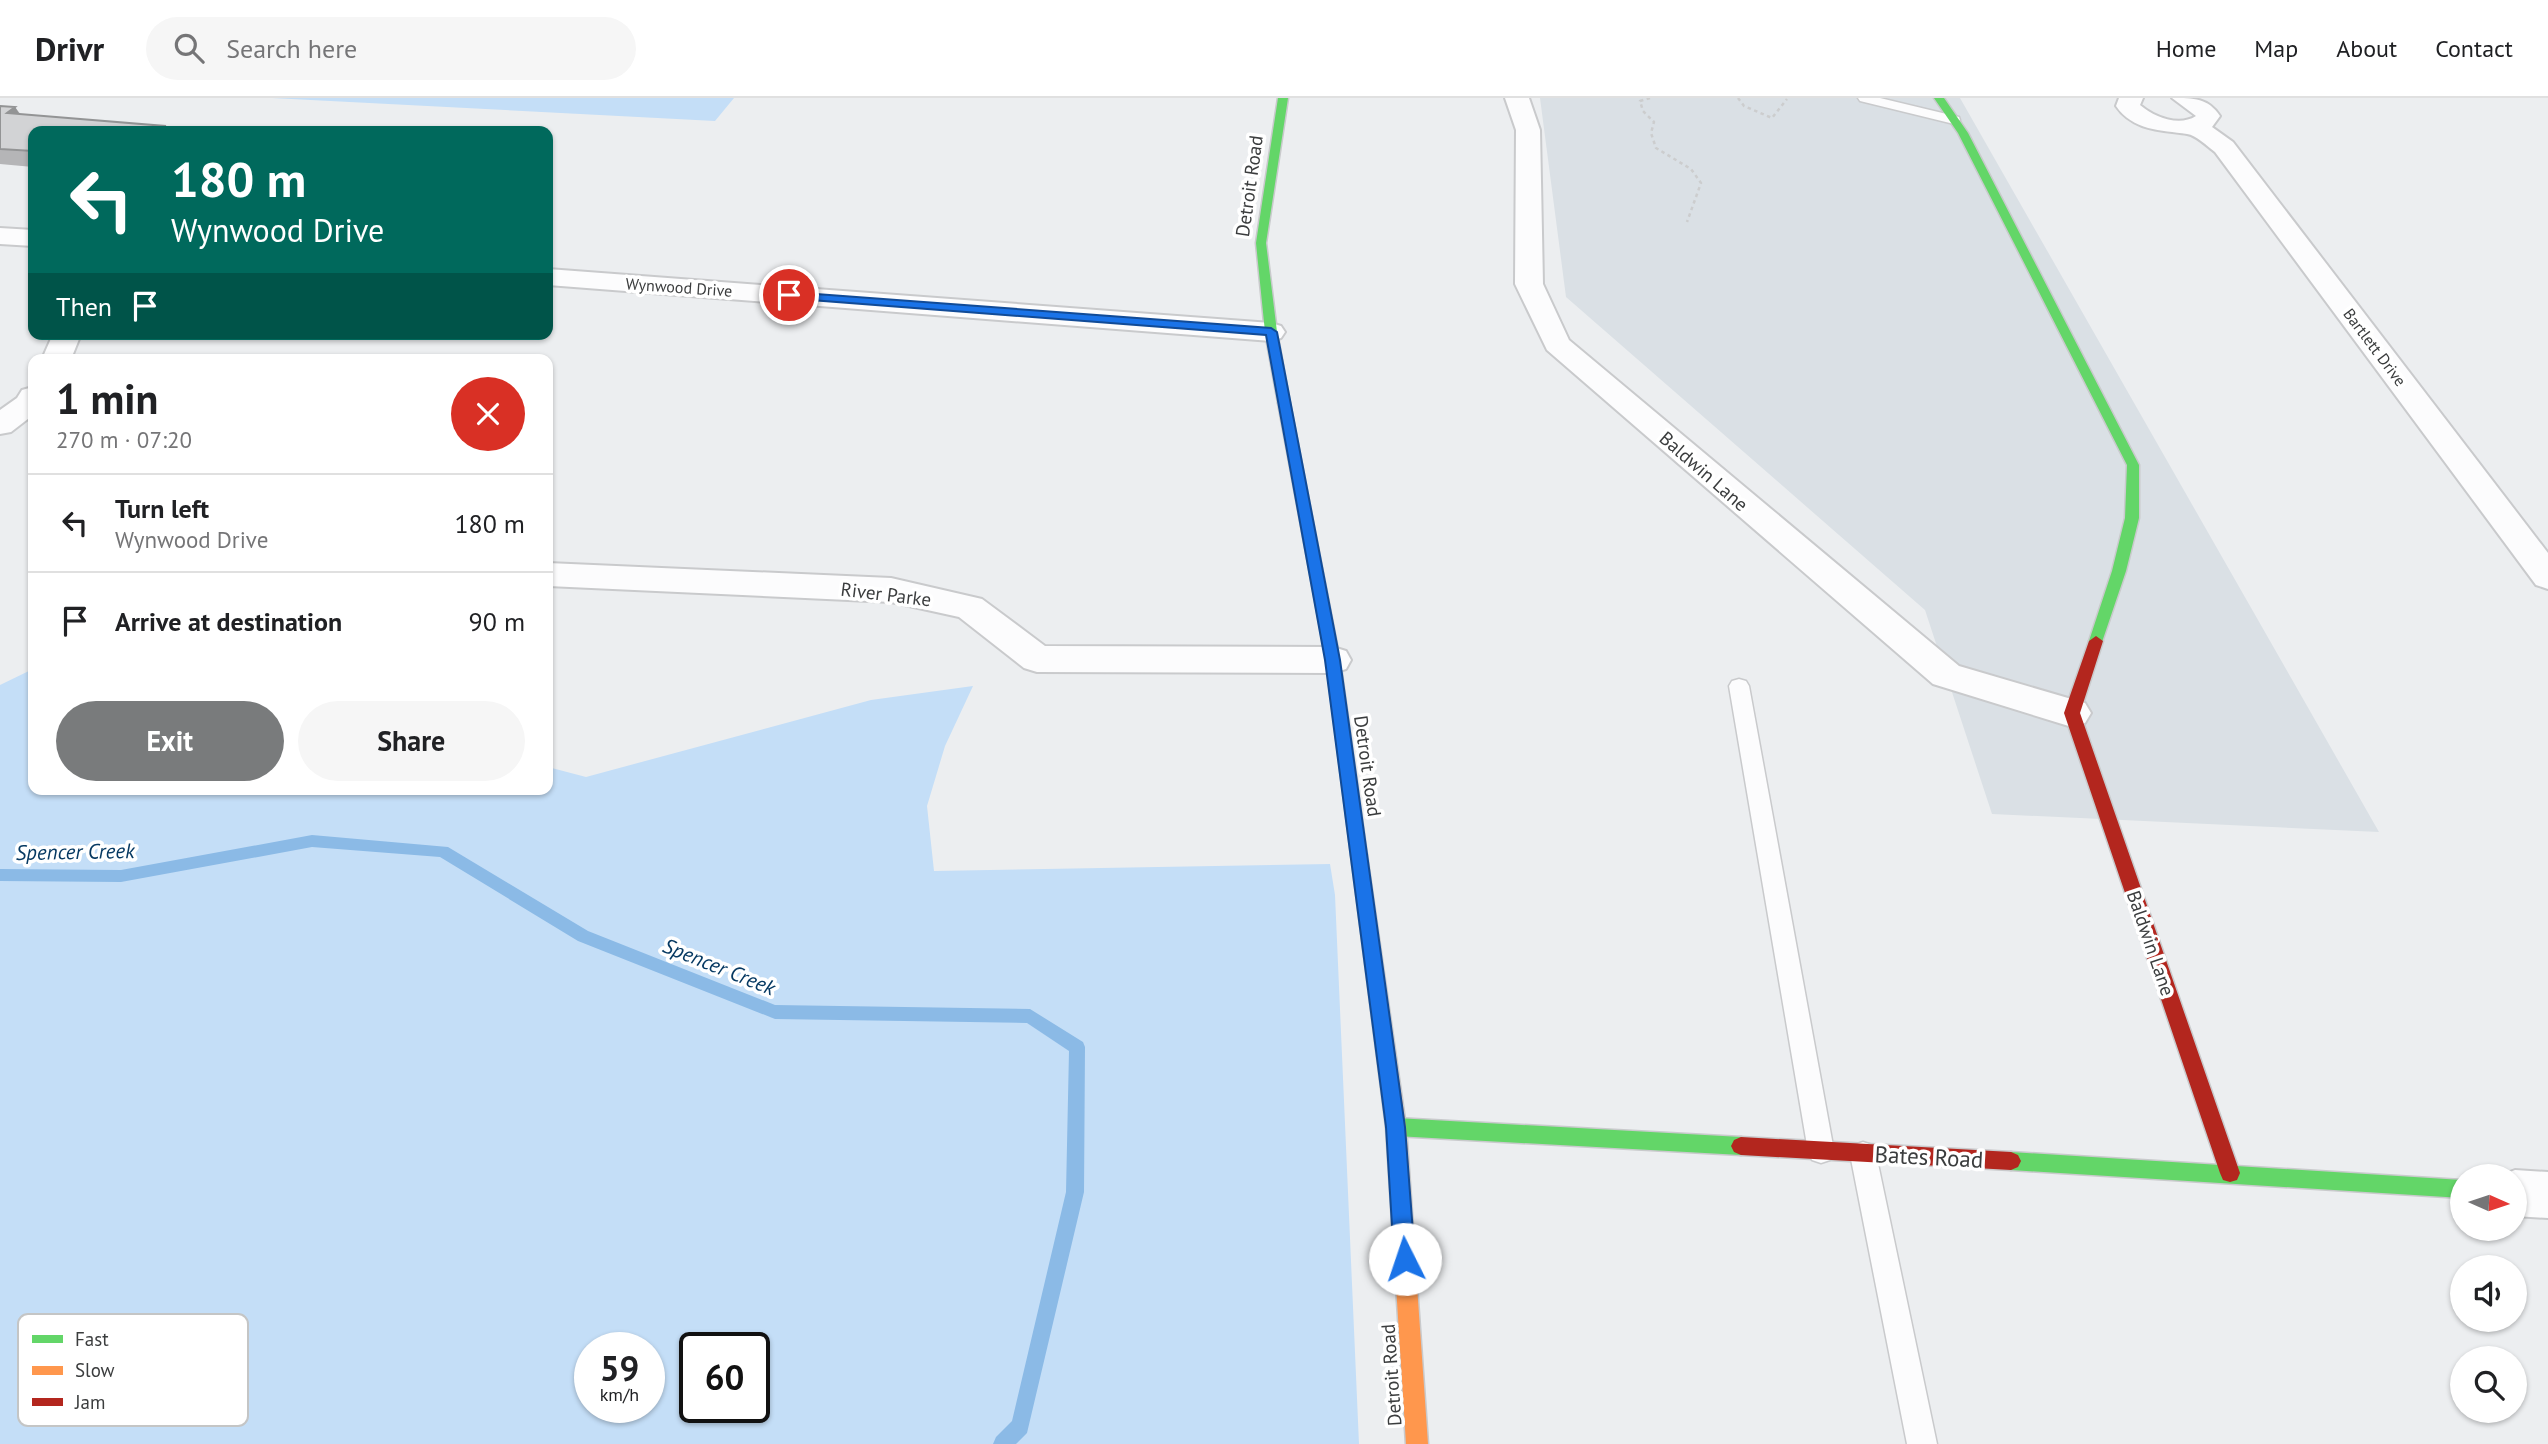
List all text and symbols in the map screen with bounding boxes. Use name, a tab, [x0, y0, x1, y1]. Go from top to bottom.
search box	[146, 17, 636, 80]
text: Drivr	[35, 27, 104, 70]
icon: search	[170, 29, 208, 67]
text: Search here	[226, 32, 357, 65]
text: Home	[2156, 33, 2216, 64]
text: Map	[2254, 33, 2298, 64]
text: About	[2336, 33, 2397, 64]
text: Contact	[2435, 33, 2513, 64]
street label: Detroit Road	[1230, 134, 1268, 238]
text: 180 m	[171, 147, 306, 211]
icon: left	[56, 154, 147, 245]
text: Wynwood Drive	[171, 209, 384, 251]
pin	[759, 265, 819, 325]
street label: Wynwood Drive	[625, 273, 733, 301]
icon: arrive	[770, 276, 808, 314]
icon: arrive	[126, 287, 164, 325]
text: Then	[56, 290, 112, 323]
street label: Bartlett Drive	[2339, 304, 2411, 390]
text: 1 min	[56, 371, 158, 426]
button: close	[451, 377, 525, 451]
text: 270 m · 07:20	[56, 425, 192, 454]
street label: Baldwin Lane	[1655, 426, 1753, 516]
text: Turn left	[115, 492, 209, 525]
icon: left	[56, 504, 94, 542]
text: 180 m	[454, 507, 525, 540]
text: Wynwood Drive	[115, 525, 268, 554]
street label: River Parke	[839, 577, 933, 611]
icon: arrive	[56, 602, 94, 640]
text: Arrive at destination	[115, 605, 342, 638]
text: 90 m	[469, 605, 525, 638]
button: Exit	[56, 701, 284, 781]
button: Share	[298, 701, 525, 781]
street label: Detroit Road	[1349, 714, 1387, 818]
water label: Spencer Creek	[15, 837, 136, 866]
street label: Baldwin Lane	[2122, 887, 2180, 999]
water label: Spencer Creek	[659, 932, 781, 1002]
street label: Bates Road	[1874, 1139, 1984, 1174]
north arrow	[2450, 1164, 2527, 1241]
map controls	[2450, 1164, 2527, 1423]
position arrow	[1368, 1222, 1442, 1296]
button: sound	[2450, 1255, 2527, 1332]
legend	[18, 1314, 248, 1426]
street label: Detroit Road	[1375, 1323, 1407, 1427]
text: Fast	[75, 1327, 109, 1351]
speed limit sign: 60	[679, 1332, 770, 1423]
text: 59	[600, 1345, 639, 1391]
button: search	[2450, 1346, 2527, 1423]
text: Slow	[75, 1358, 115, 1382]
text: km/h	[600, 1383, 639, 1406]
text: Jam	[74, 1390, 105, 1414]

